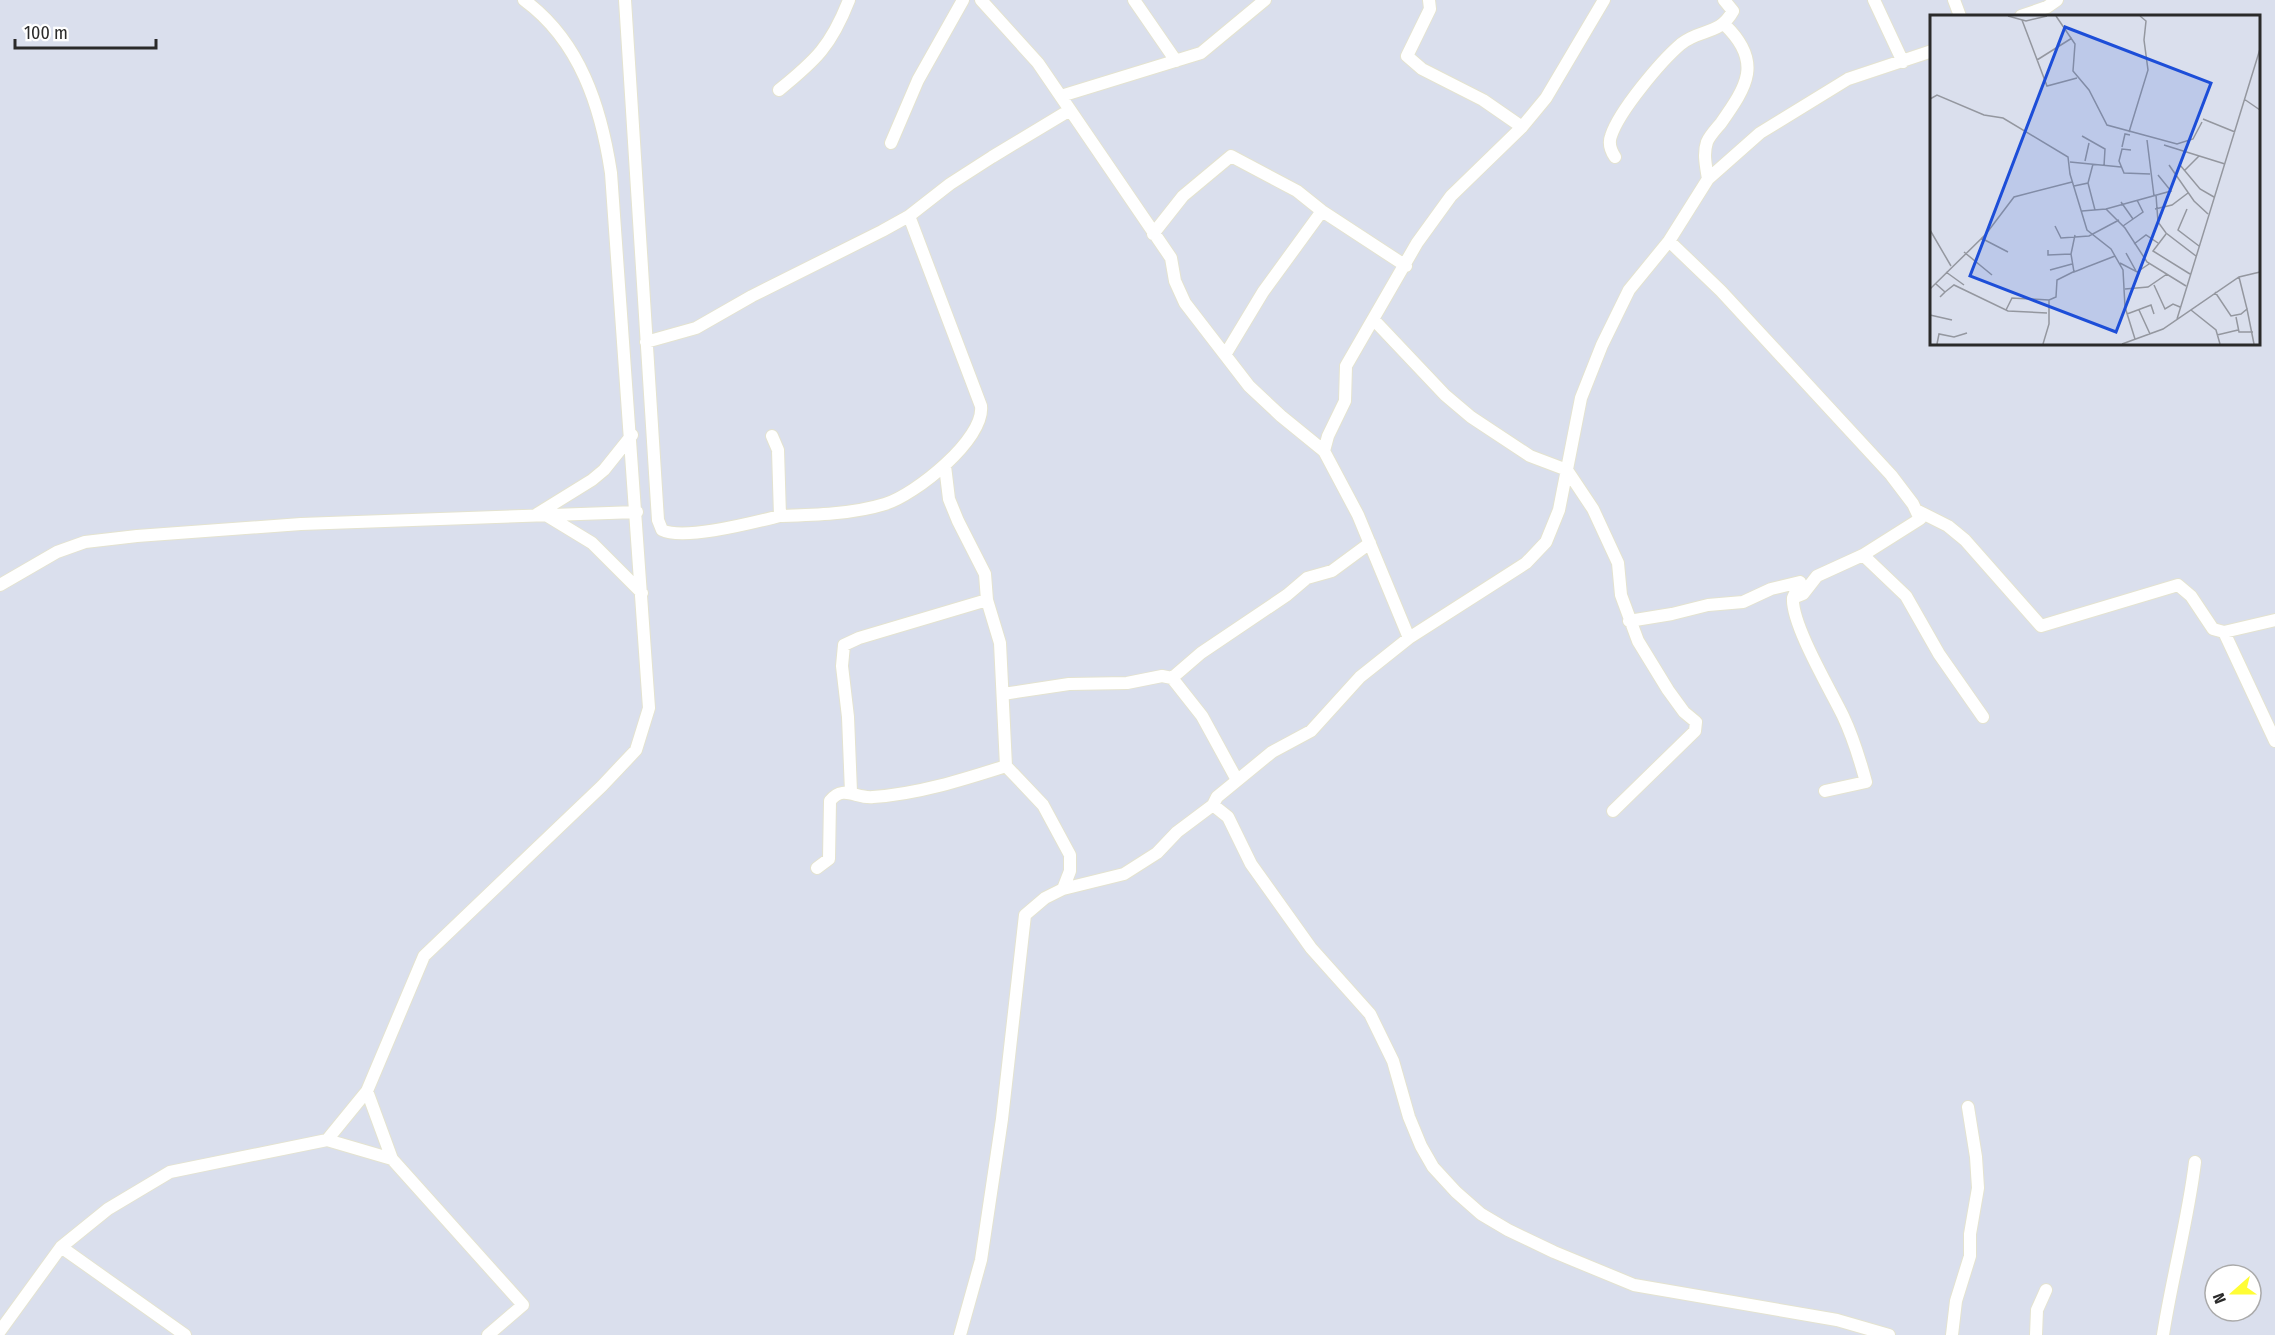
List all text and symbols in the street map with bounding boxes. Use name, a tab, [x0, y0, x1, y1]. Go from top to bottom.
scale bar	[15, 12, 156, 50]
inset map	[1930, 15, 2260, 345]
text: 100 m	[24, 22, 68, 44]
north arrow	[2203, 1263, 2263, 1323]
text: N	[2209, 1290, 2230, 1306]

